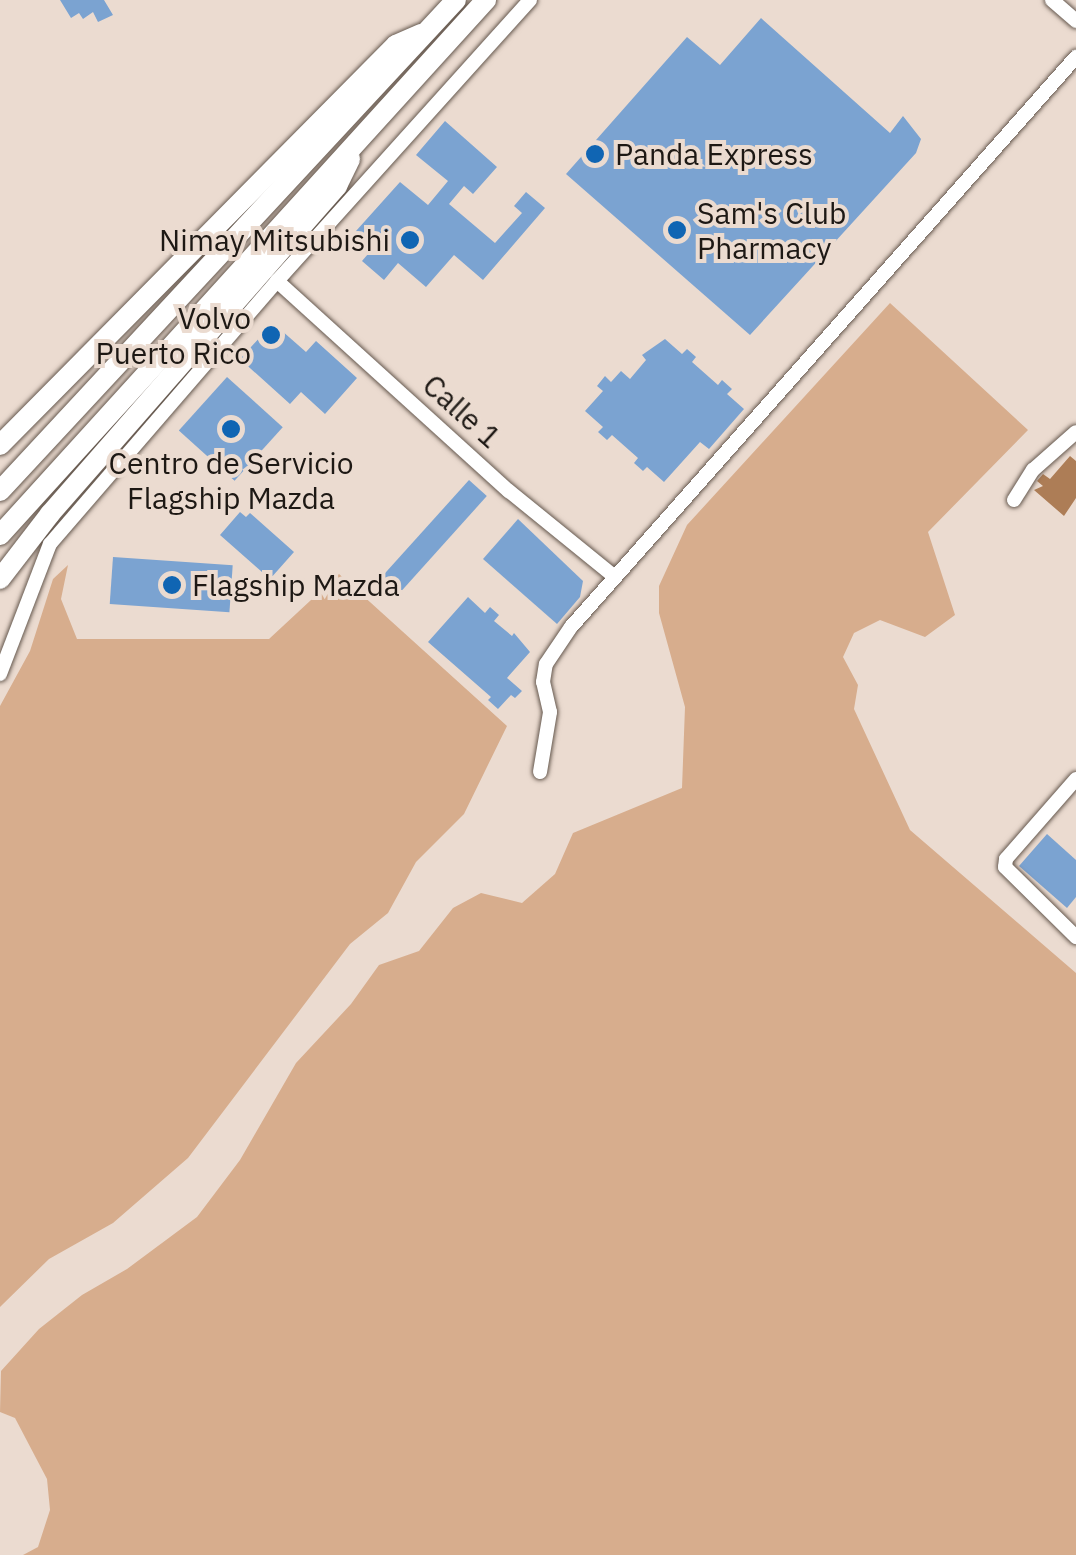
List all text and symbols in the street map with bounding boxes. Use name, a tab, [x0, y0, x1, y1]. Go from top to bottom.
place label: Panda Express	[615, 136, 813, 172]
marker: Panda Express	[584, 143, 606, 165]
place label: Sam's Club Pharmacy	[697, 195, 846, 266]
marker: Sam's Club Pharmacy	[666, 219, 688, 241]
place label: Nimay Mitsubishi	[159, 222, 390, 258]
marker: Nimay Mitsubishi	[399, 229, 421, 251]
place label: Volvo Puerto Rico	[95, 300, 251, 370]
marker: Volvo Puerto Rico	[260, 324, 282, 346]
street label: Calle 1	[416, 367, 508, 455]
marker: Centro de Servicio Flagship Mazda	[220, 418, 242, 440]
place label: Centro de Servicio Flagship Mazda	[108, 445, 354, 516]
place label: Flagship Mazda	[192, 567, 400, 603]
marker: Flagship Mazda	[161, 574, 183, 596]

